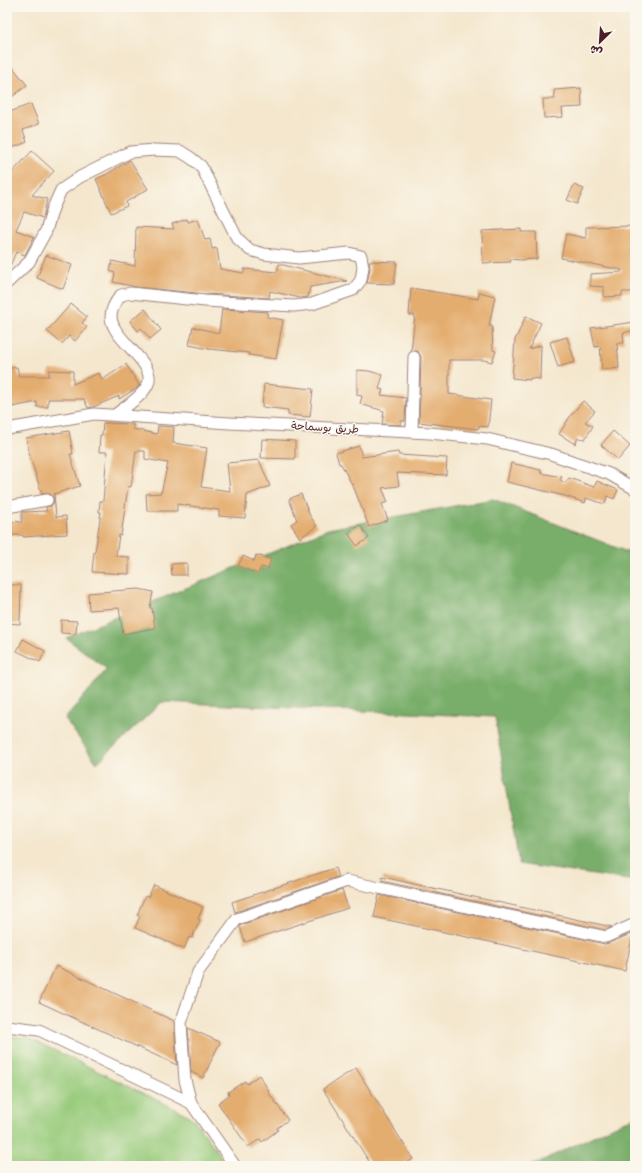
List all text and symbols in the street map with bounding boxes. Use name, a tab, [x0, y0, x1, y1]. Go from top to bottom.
north arrow	[580, 22, 620, 62]
text: ش	[587, 39, 605, 61]
street label: طريق بوسماحة	[291, 417, 359, 439]

